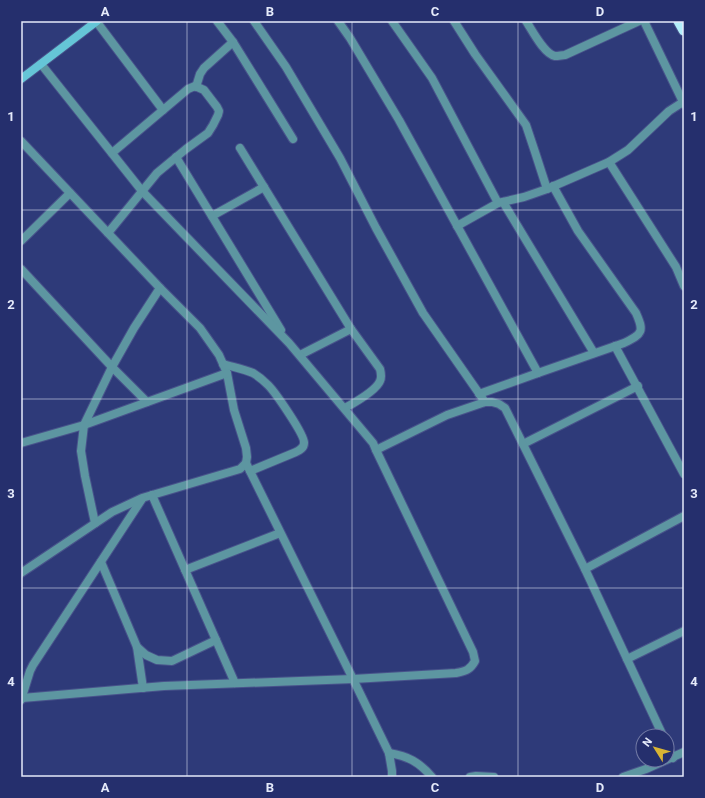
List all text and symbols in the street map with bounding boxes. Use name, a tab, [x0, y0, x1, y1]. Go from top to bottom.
text: A	[101, 4, 110, 19]
text: B	[266, 4, 274, 19]
text: C	[431, 4, 440, 19]
text: D	[596, 4, 604, 19]
text: 1	[7, 109, 15, 124]
text: 1	[690, 109, 698, 124]
text: 2	[7, 297, 15, 312]
text: 2	[690, 297, 698, 312]
text: 3	[7, 486, 15, 501]
text: 3	[690, 486, 698, 501]
text: 4	[7, 674, 15, 689]
text: 4	[690, 674, 698, 689]
north arrow	[635, 728, 675, 768]
text: N	[640, 735, 655, 749]
text: A	[101, 780, 110, 795]
text: B	[266, 780, 274, 795]
text: C	[431, 780, 440, 795]
text: D	[596, 780, 604, 795]

